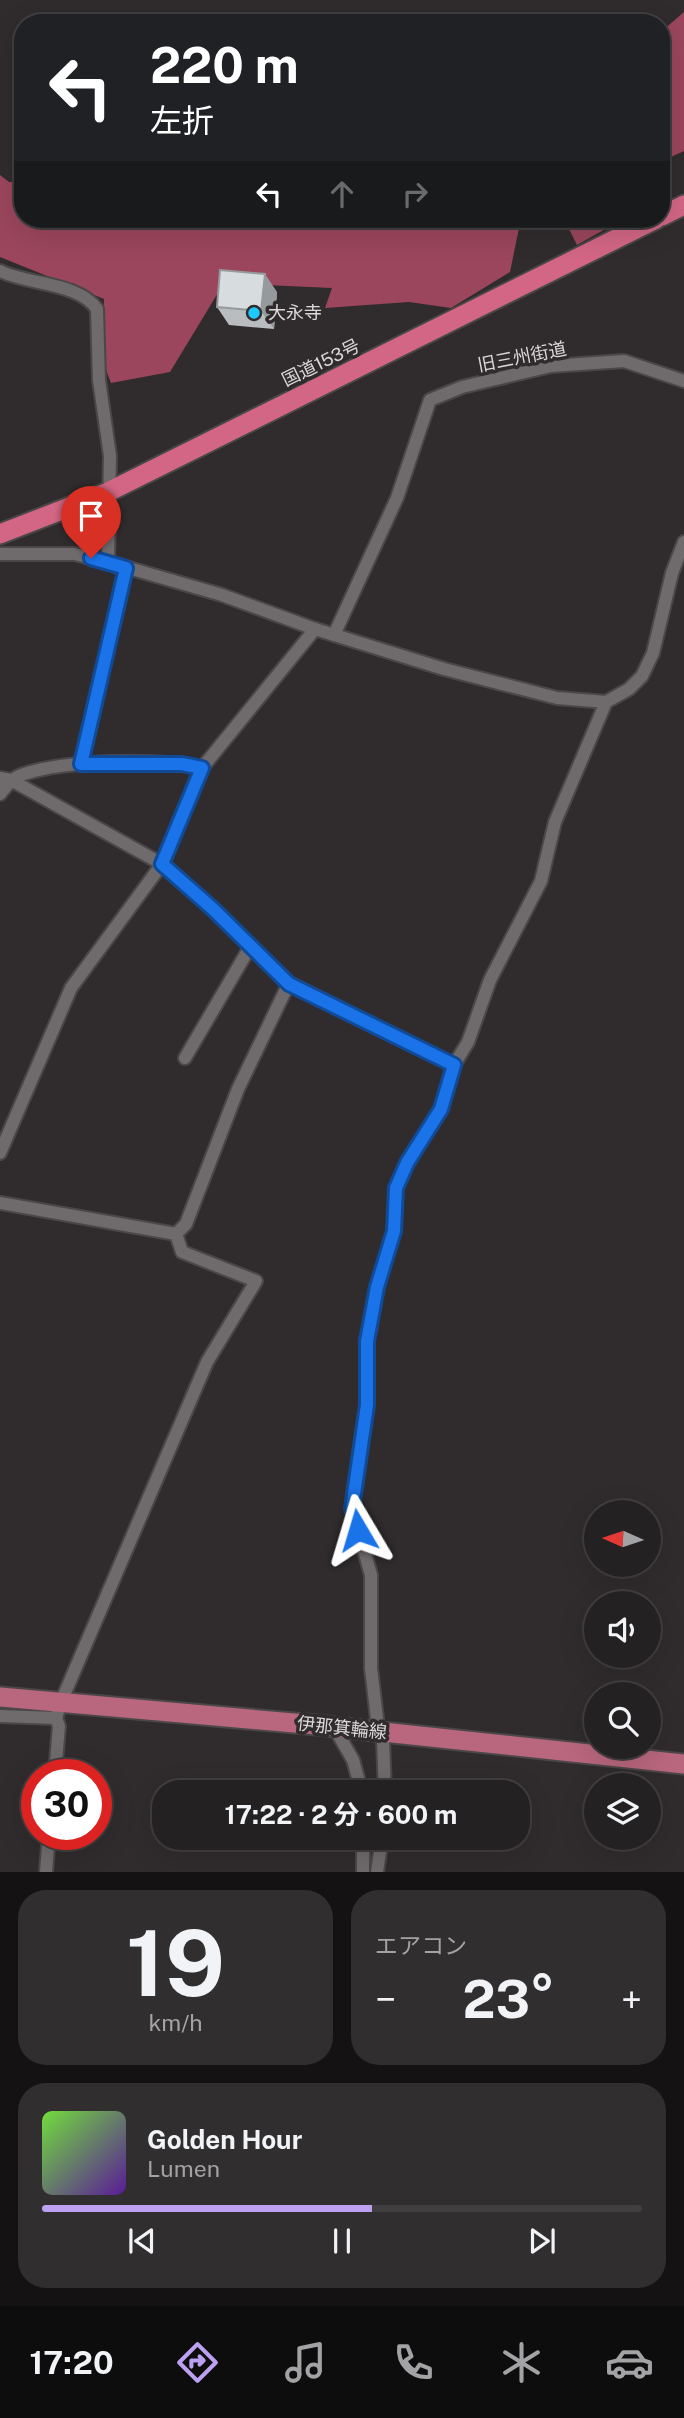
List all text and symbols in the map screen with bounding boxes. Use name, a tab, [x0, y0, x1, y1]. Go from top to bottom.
text: 220 m	[150, 36, 299, 94]
icon: left	[35, 42, 126, 133]
text: 左折	[150, 102, 214, 139]
icon: left	[250, 175, 288, 213]
icon: ahead	[323, 175, 361, 213]
icon: right	[396, 175, 434, 213]
place label: 大永寺	[268, 302, 322, 323]
marker: 大永寺	[246, 305, 262, 321]
street label: 国道153号	[278, 335, 363, 390]
street label: 旧三州街道	[476, 338, 568, 375]
pin	[61, 486, 121, 558]
icon: arrive	[72, 497, 110, 535]
position arrow	[321, 1493, 395, 1567]
north arrow	[584, 1500, 662, 1577]
map controls	[584, 1500, 661, 1850]
button: sound	[584, 1591, 661, 1668]
button: search	[584, 1682, 661, 1759]
street label: 伊那箕輪線	[296, 1712, 388, 1743]
speed limit sign: 30	[21, 1759, 112, 1850]
button: layers	[584, 1773, 661, 1850]
text: 17:22 · 2 分 · 600 m	[225, 1799, 457, 1830]
text: 19	[126, 1910, 225, 2016]
text: エアコン	[375, 1932, 467, 1959]
text: 23°	[462, 1969, 555, 2030]
text: −	[375, 1977, 396, 2022]
text: +	[621, 1977, 642, 2022]
text: km/h	[148, 2009, 203, 2036]
text: Golden Hour	[147, 2124, 302, 2155]
text: Lumen	[147, 2155, 220, 2182]
icon: previous	[123, 2222, 161, 2260]
icon: pause	[323, 2222, 361, 2260]
icon: next	[523, 2222, 561, 2260]
icon: directions	[173, 2338, 222, 2387]
icon: music	[281, 2338, 330, 2387]
icon: phone	[389, 2338, 438, 2387]
icon: climate	[497, 2338, 546, 2387]
icon: car	[605, 2338, 654, 2387]
text: 17:20	[30, 2344, 114, 2381]

